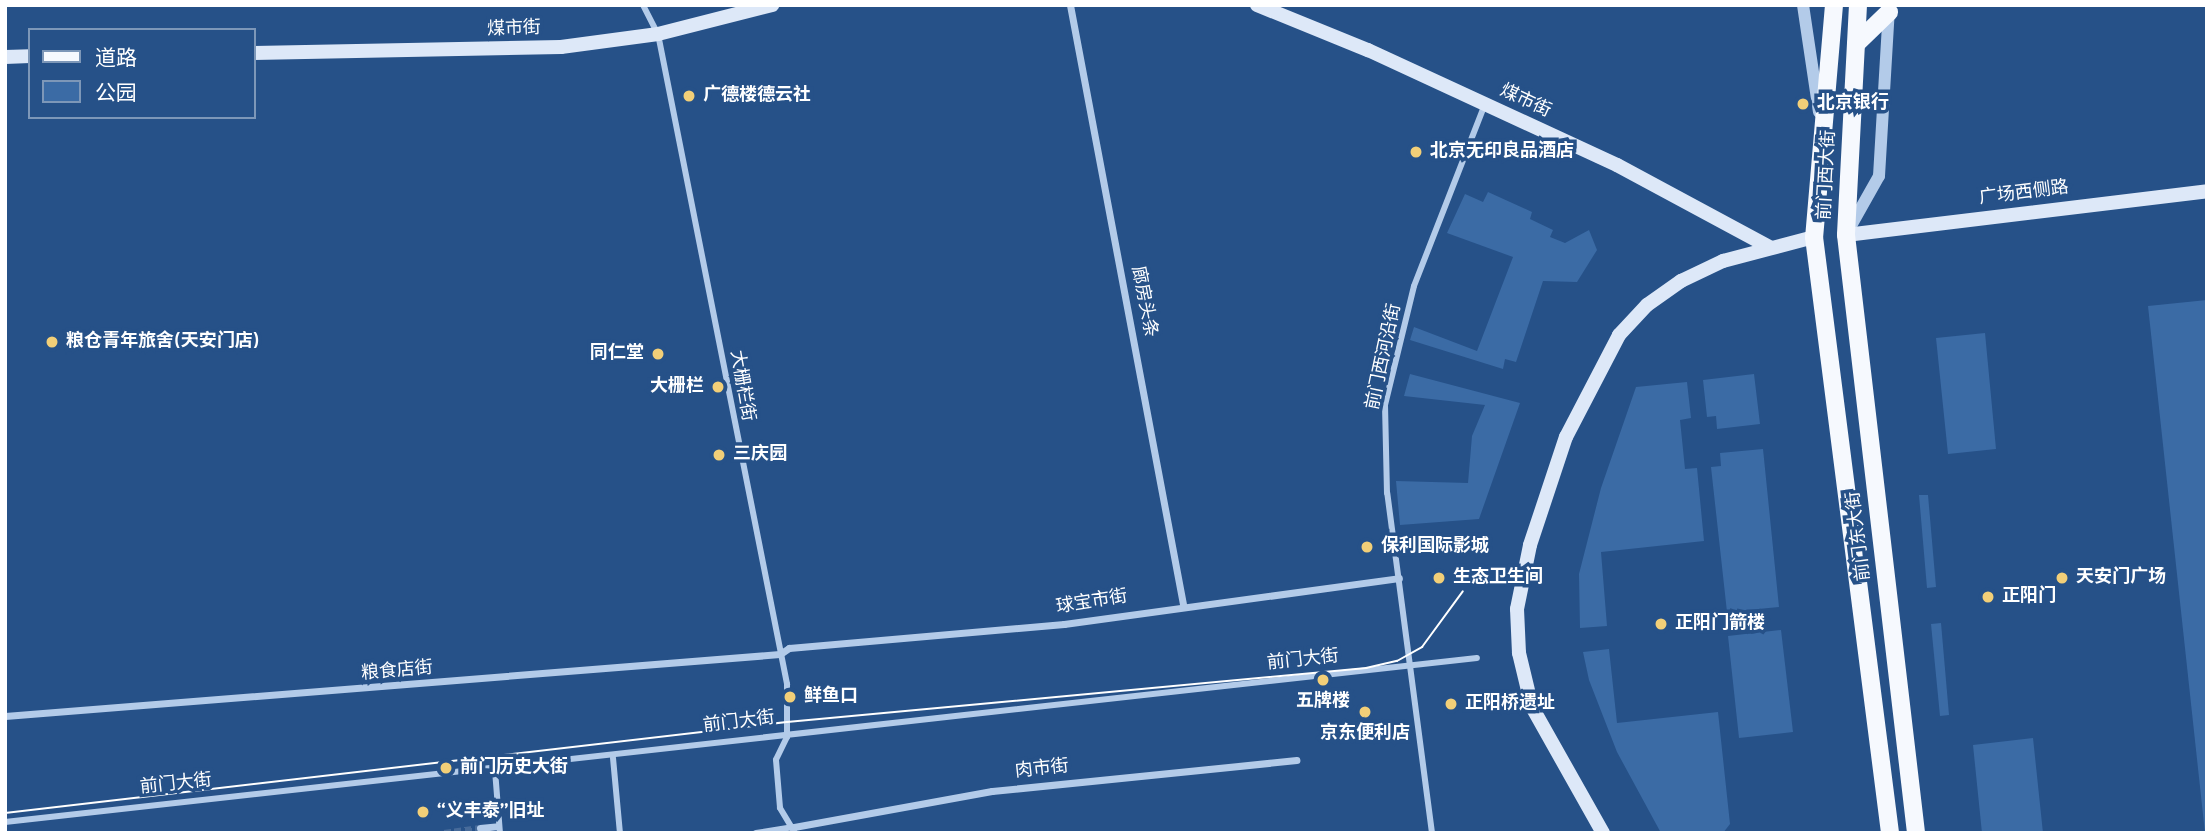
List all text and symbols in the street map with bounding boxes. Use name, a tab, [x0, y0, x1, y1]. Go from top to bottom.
street label: 煤市街	[487, 18, 541, 42]
legend	[28, 28, 256, 119]
text: 道路	[95, 46, 137, 73]
text: 公园	[95, 81, 137, 108]
street label: 煤市街	[1496, 81, 1554, 123]
place label: 广德楼德云社	[703, 85, 811, 107]
marker: 广德楼德云社	[681, 88, 697, 104]
place label: 北京银行	[1817, 93, 1889, 115]
marker: 北京银行	[1795, 96, 1811, 112]
street label: 前门西大街	[1815, 129, 1841, 221]
place label: 北京无印良品酒店	[1430, 141, 1574, 163]
marker: 北京无印良品酒店	[1408, 144, 1424, 160]
street label: 广场西侧路	[1978, 178, 2070, 210]
street label: 廊房头条	[1126, 265, 1160, 339]
street label: 前门西河沿街	[1363, 302, 1407, 412]
place label: 粮仓青年旅舍(天安门店)	[66, 331, 259, 353]
marker: 粮仓青年旅舍(天安门店)	[44, 334, 60, 350]
place label: 同仁堂	[590, 343, 644, 365]
marker: 同仁堂	[650, 346, 666, 362]
street label: 大栅栏街	[724, 349, 758, 423]
place label: 大栅栏	[650, 376, 704, 398]
marker: 大栅栏	[710, 379, 726, 395]
place label: 三庆园	[733, 444, 787, 466]
marker: 三庆园	[711, 447, 727, 463]
street label: 前门东大街	[1844, 490, 1876, 582]
place label: 保利国际影城	[1381, 536, 1489, 558]
marker: 保利国际影城	[1359, 539, 1375, 555]
place label: 生态卫生间	[1453, 567, 1543, 589]
place label: 天安门广场	[2076, 567, 2166, 589]
marker: 生态卫生间	[1431, 570, 1447, 586]
marker: 天安门广场	[2054, 570, 2070, 586]
place label: 正阳门	[2002, 586, 2056, 608]
street label: 球宝市街	[1055, 587, 1129, 619]
marker: 正阳门	[1980, 589, 1996, 605]
place label: 正阳门箭楼	[1675, 613, 1765, 635]
marker: 正阳门箭楼	[1653, 616, 1669, 632]
street label: 前门大街	[1266, 646, 1340, 676]
street label: 粮食店街	[360, 658, 434, 686]
marker: 五牌楼	[1315, 672, 1331, 688]
place label: 鲜鱼口	[804, 686, 858, 708]
marker: 鲜鱼口	[782, 689, 798, 705]
place label: 五牌楼	[1296, 691, 1350, 713]
place label: 正阳桥遗址	[1465, 693, 1555, 715]
marker: 正阳桥遗址	[1443, 696, 1459, 712]
marker: 京东便利店	[1357, 704, 1373, 720]
street label: 前门大街	[702, 708, 776, 738]
place label: 京东便利店	[1320, 723, 1410, 745]
street label: 肉市街	[1014, 756, 1070, 784]
place label: 前门历史大街	[460, 757, 568, 779]
marker: 前门历史大街	[438, 760, 454, 776]
street label: 前门大街	[139, 770, 213, 800]
place label: “义丰泰”旧址	[437, 801, 544, 823]
marker: “义丰泰”旧址	[415, 804, 431, 820]

